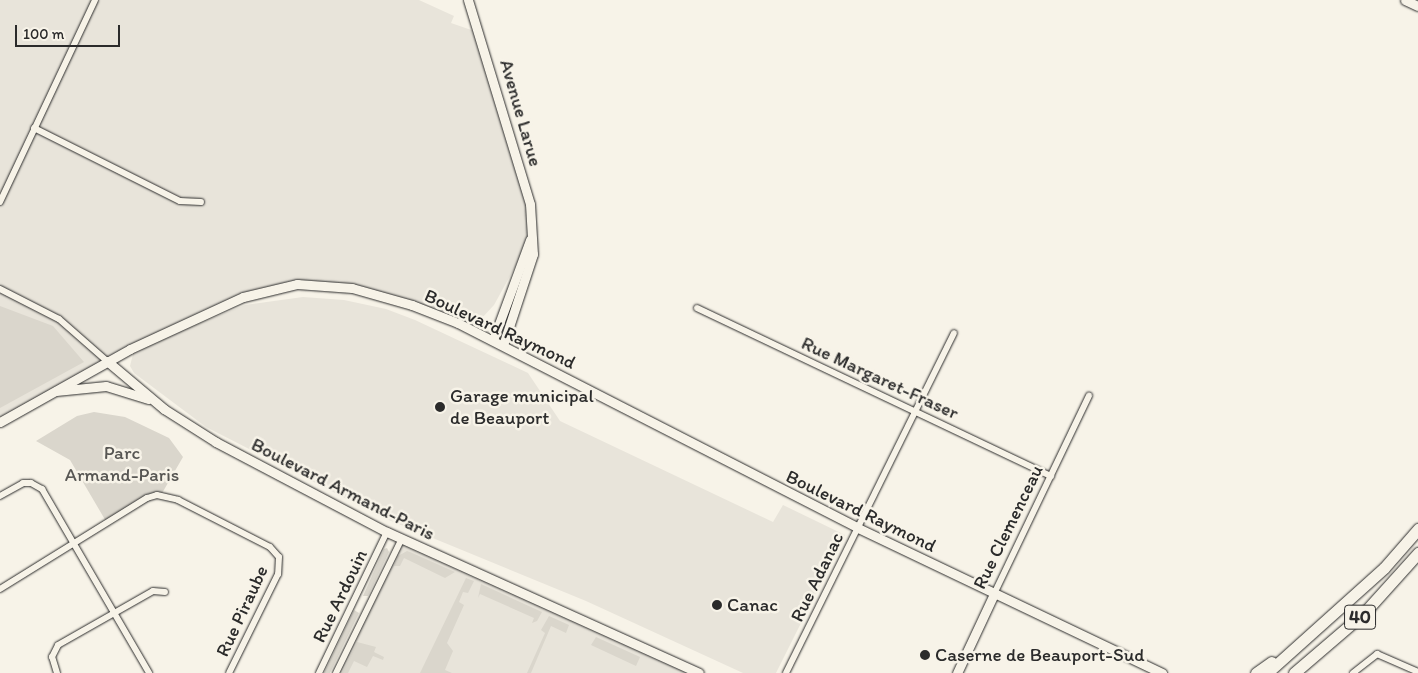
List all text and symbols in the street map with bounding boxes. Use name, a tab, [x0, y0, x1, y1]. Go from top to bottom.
scale bar	[18, 15, 122, 47]
text: 100 m	[23, 25, 64, 43]
street label: Avenue Larue	[495, 57, 547, 169]
street label: Boulevard Raymond	[421, 284, 579, 374]
street label: Rue Margaret-Fraser	[798, 332, 962, 424]
place label: Garage municipal de Beauport	[450, 385, 594, 429]
marker: Garage municipal de Beauport	[434, 401, 446, 413]
street label: Boulevard Armand-Paris	[248, 433, 438, 545]
park label: Parc Armand-Paris	[65, 442, 179, 486]
street label: Rue Clemenceau	[968, 461, 1048, 593]
street label: Boulevard Raymond	[782, 465, 940, 557]
street label: Rue Adanac	[786, 529, 848, 625]
street label: Rue Ardouin	[308, 546, 372, 646]
street label: Rue Piraube	[211, 562, 273, 660]
place label: Canac	[727, 594, 778, 616]
marker: Canac	[711, 599, 723, 611]
road number: 40	[1344, 602, 1376, 632]
place label: Caserne de Beauport-Sud	[935, 644, 1144, 666]
marker: Caserne de Beauport-Sud	[919, 649, 931, 661]

